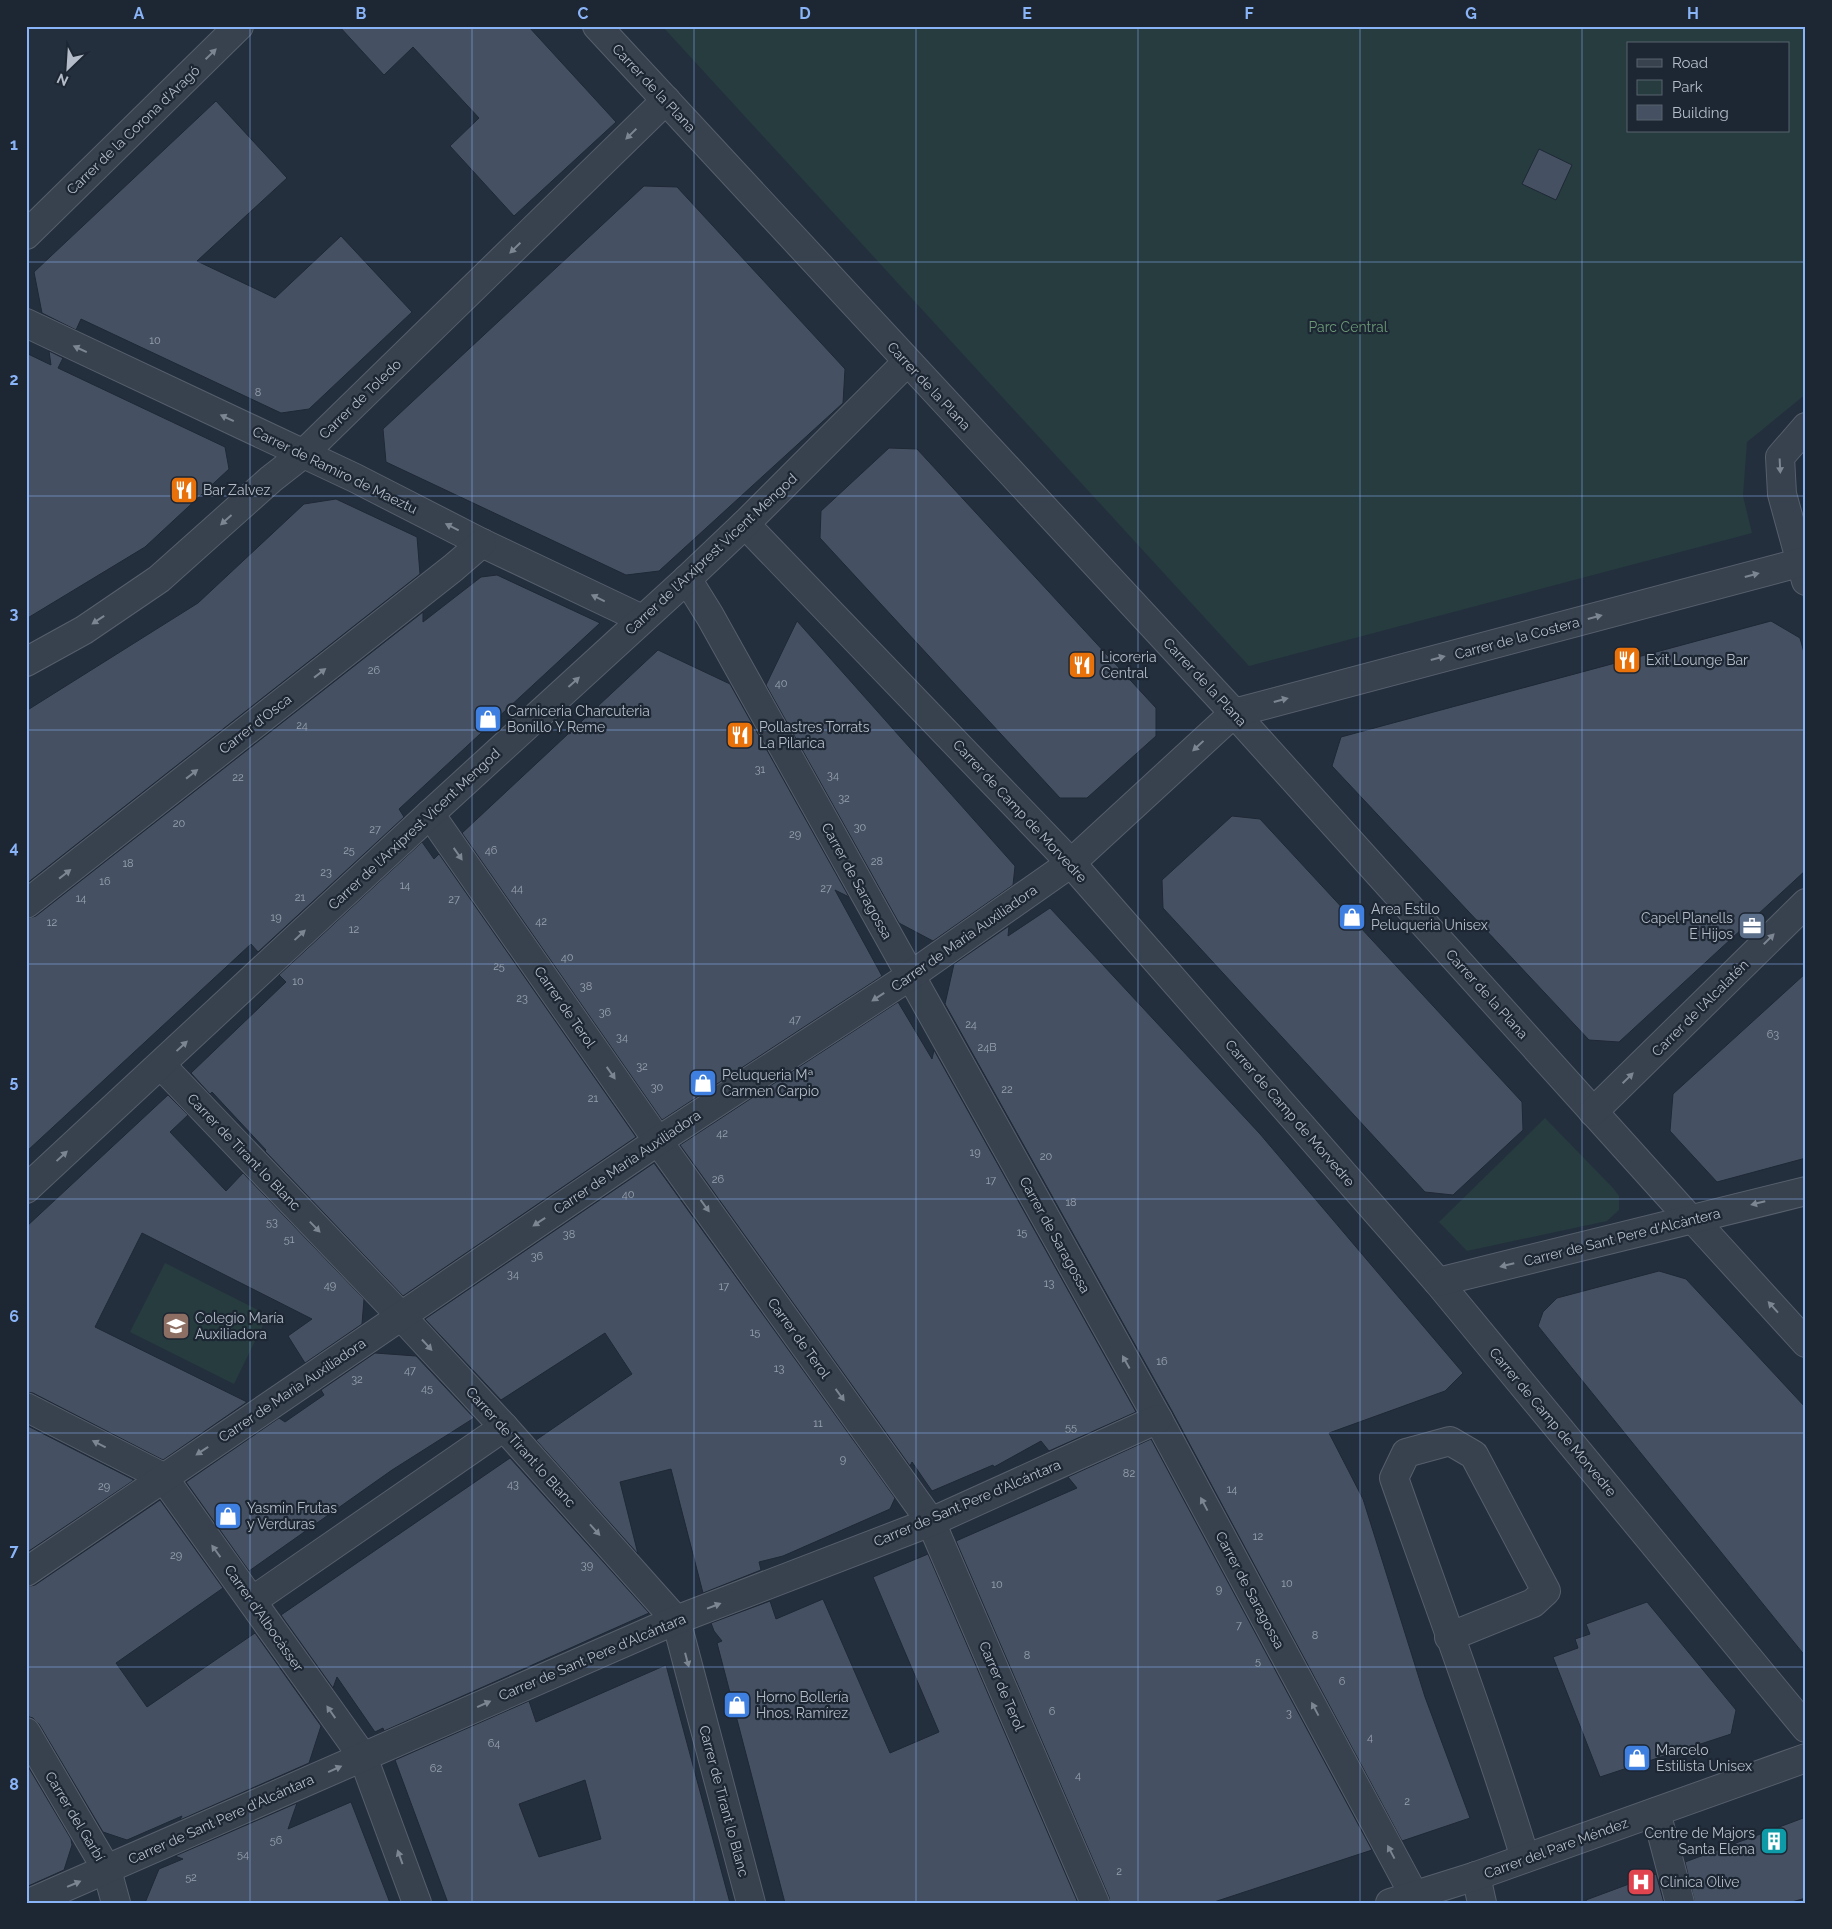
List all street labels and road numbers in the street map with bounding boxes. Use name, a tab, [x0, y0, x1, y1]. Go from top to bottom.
street label: Carrer de la Plana	[609, 41, 699, 135]
street label: Carrer de la Corona d'Aragó	[63, 62, 203, 198]
street label: Carrer de la Plana	[884, 339, 974, 433]
street label: Carrer de Toledo	[316, 356, 404, 442]
street label: Carrer de Ramiro de Maeztu	[250, 423, 420, 517]
street label: Carrer de l'Arxiprest Vicent Mengod	[622, 470, 800, 638]
street label: Carrer de la Costera	[1453, 614, 1581, 662]
street label: Carrer de la Plana	[1160, 635, 1250, 729]
street label: Carrer d'Osca	[216, 691, 294, 757]
street label: Carrer de Camp de Morvedre	[950, 736, 1090, 886]
street label: Carrer de l'Arxiprest Vicent Mengod	[325, 745, 503, 913]
street label: Carrer de Saragossa	[818, 820, 896, 942]
street label: Carrer de Maria Auxiliadora	[888, 882, 1040, 994]
street label: Carrer de la Plana	[1443, 946, 1531, 1042]
street label: Carrer de l'Alcalatén	[1648, 956, 1752, 1060]
street label: Carrer de Terol	[531, 963, 599, 1051]
street label: Carrer de Camp de Morvedre	[1222, 1036, 1358, 1190]
street label: Carrer de Tirant lo Blanc	[184, 1090, 304, 1214]
street label: Carrer de Maria Auxiliadora	[550, 1107, 704, 1217]
street label: Carrer de Saragossa	[1016, 1174, 1094, 1296]
street label: Carrer de Sant Pere d'Alcàntera	[1522, 1205, 1722, 1269]
street label: Carrer de Terol	[765, 1295, 834, 1381]
street label: Carrer de Maria Auxiliadora	[215, 1335, 369, 1445]
street label: Carrer de Camp de Morvedre	[1486, 1344, 1620, 1500]
street label: Carrer de Tirant lo Blanc	[463, 1384, 579, 1511]
street label: Carrer de Sant Pere d'Alcántara	[871, 1456, 1063, 1550]
street label: Carrer de Saragossa	[1212, 1529, 1288, 1651]
street label: Carrer d'Albocàsser	[221, 1562, 307, 1674]
street label: Carrer de Sant Pere d'Alcántara	[496, 1610, 688, 1704]
street label: Carrer de Terol	[976, 1639, 1028, 1733]
street label: Carrer de Tirant lo Blanc	[696, 1724, 752, 1879]
street label: Carrer del Garbí	[42, 1768, 108, 1864]
street label: Carrer de Sant Pere d'Alcántara	[126, 1771, 316, 1867]
street label: Carrer del Pare Méndez	[1482, 1814, 1630, 1882]

